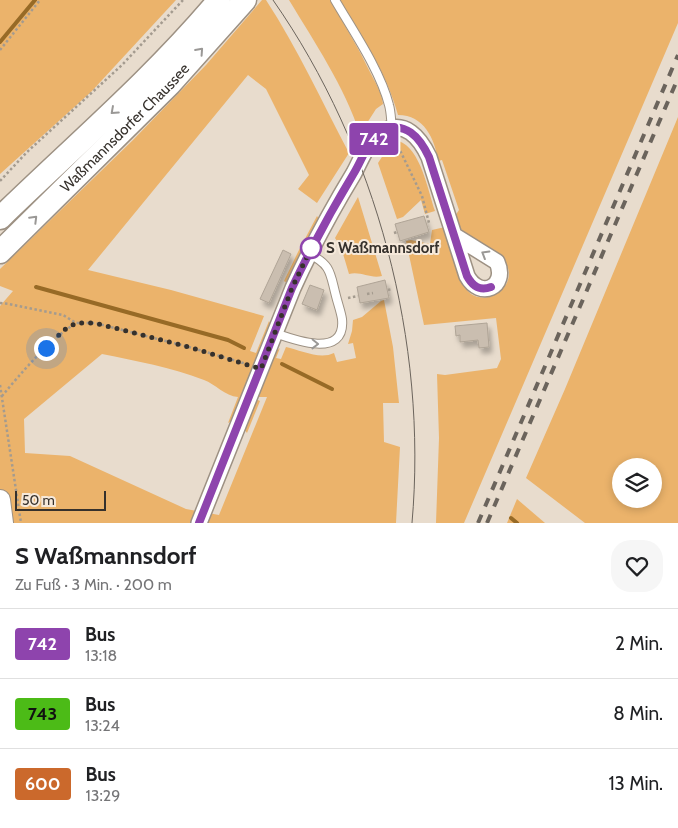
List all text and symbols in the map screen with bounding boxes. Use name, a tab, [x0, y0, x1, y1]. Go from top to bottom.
one-way arrow	[195, 48, 204, 57]
street label: Waßmannsdorfer Chaussee	[57, 60, 193, 196]
one-way arrow	[111, 105, 120, 114]
line badge: 742	[345, 123, 403, 155]
text: 742	[359, 128, 389, 150]
one-way arrow	[28, 215, 37, 224]
marker: S Waßmannsdorf	[300, 237, 322, 259]
place label: S Waßmannsdorf	[326, 239, 439, 257]
one-way arrow	[482, 251, 491, 260]
your location	[34, 336, 59, 361]
one-way arrow	[312, 338, 320, 349]
map controls	[612, 458, 662, 508]
button: layers	[612, 458, 662, 508]
scale bar	[15, 488, 106, 511]
text: 50 m	[22, 491, 55, 509]
button: heart	[611, 540, 663, 592]
text: S Waßmannsdorf	[15, 541, 196, 570]
text: Zu Fuß · 3 Min. · 200 m	[15, 575, 172, 594]
text: Bus	[85, 623, 115, 646]
text: 2 Min.	[615, 632, 663, 655]
text: 742	[28, 633, 57, 655]
text: 13:18	[85, 646, 117, 665]
text: Bus	[85, 693, 115, 716]
text: 8 Min.	[613, 702, 663, 725]
text: 743	[28, 703, 57, 725]
text: 13:24	[85, 716, 120, 735]
text: Bus	[86, 763, 116, 786]
text: 13 Min.	[608, 772, 663, 795]
text: 600	[25, 773, 61, 795]
text: 13:29	[86, 786, 120, 805]

